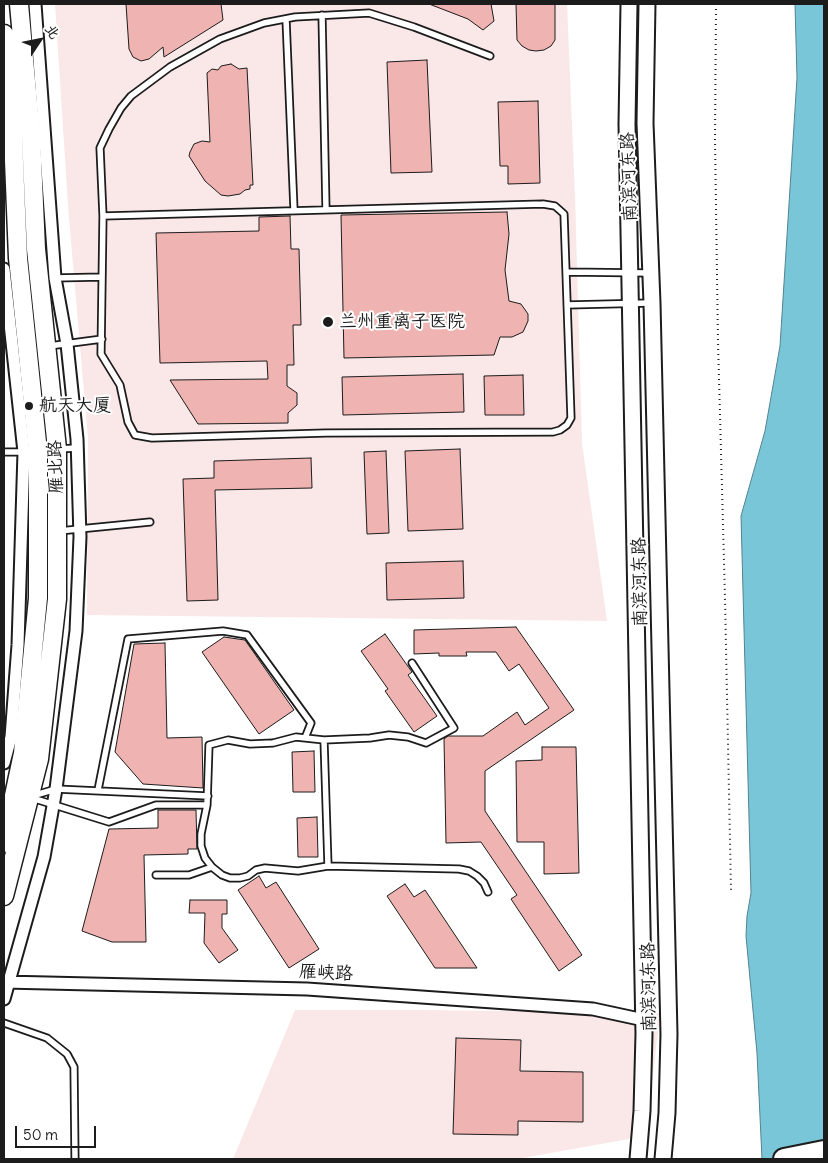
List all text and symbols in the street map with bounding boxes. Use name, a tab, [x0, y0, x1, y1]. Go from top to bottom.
north arrow	[15, 15, 65, 65]
text: 北	[41, 21, 64, 42]
street label: 南滨河东路	[617, 132, 641, 222]
place label: 兰州重离子医院	[339, 311, 465, 333]
marker: 兰州重离子医院	[321, 315, 335, 329]
place label: 航天大厦	[39, 395, 111, 417]
marker: 航天大厦	[23, 400, 35, 412]
street label: 雁北路	[44, 440, 68, 494]
street label: 南滨河东路	[628, 537, 652, 627]
street label: 南滨河东路	[637, 942, 661, 1032]
street label: 雁峡路	[298, 961, 354, 985]
scale bar	[18, 1116, 99, 1148]
text: 50 m	[23, 1125, 58, 1144]

